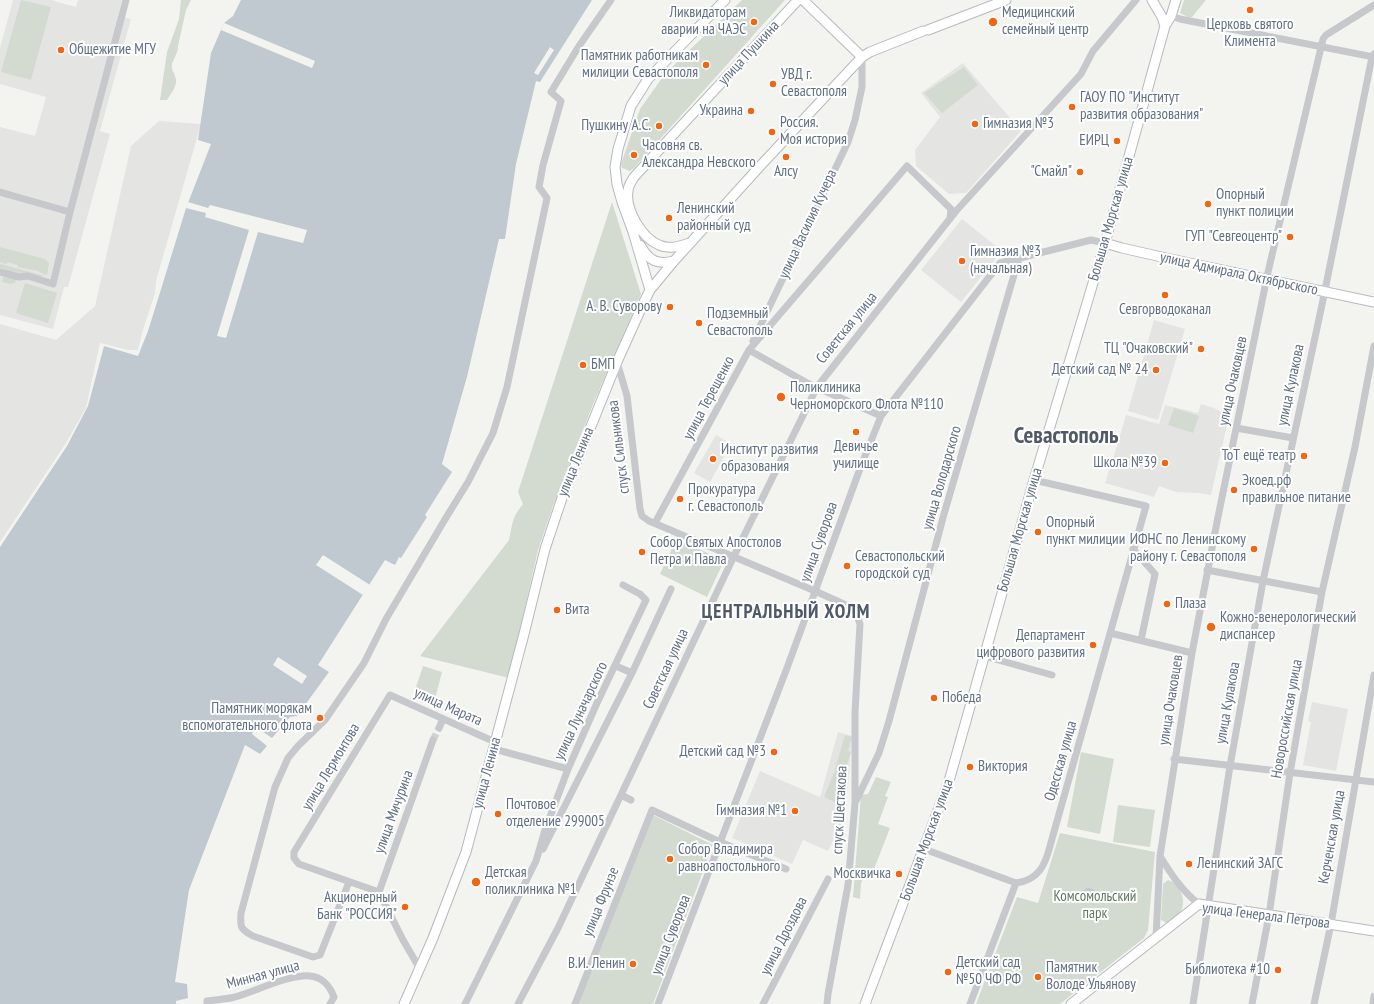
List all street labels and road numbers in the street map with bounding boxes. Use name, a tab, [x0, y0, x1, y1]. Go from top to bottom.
street label: улица Пушкина	[715, 17, 783, 89]
street label: Большая Морская улица	[1085, 155, 1137, 283]
street label: улица Василия Кучера	[775, 167, 841, 281]
street label: улица Адмирала Октябрьского	[1158, 248, 1320, 300]
street label: Советская улица	[813, 289, 881, 367]
street label: улица Очаковцев	[1215, 335, 1251, 427]
street label: улица Кулакова	[1274, 343, 1308, 427]
street label: улица Терещенко	[679, 353, 739, 443]
street label: спуск Сильникова	[604, 399, 634, 495]
street label: улица Володарского	[919, 424, 965, 532]
street label: улица Ленина	[554, 425, 598, 499]
street label: Большая Морская улица	[994, 466, 1046, 594]
street label: улица Суворова	[796, 500, 842, 584]
street label: Советская улица	[640, 626, 692, 712]
street label: улица Очаковцев	[1155, 654, 1187, 746]
street label: Новороссийская улица	[1268, 658, 1306, 780]
street label: улица Луначарского	[550, 659, 612, 763]
street label: улица Кулакова	[1212, 661, 1244, 745]
street label: улица Марата	[411, 684, 485, 730]
street label: Одесская улица	[1041, 719, 1081, 803]
street label: улица Лермонтова	[298, 720, 364, 814]
street label: улица Ленина	[469, 735, 505, 811]
street label: спуск Шестакова	[829, 765, 851, 855]
street label: улица Мичурина	[371, 768, 417, 856]
street label: Большая Морская улица	[897, 777, 957, 903]
street label: Керченская улица	[1315, 789, 1349, 885]
street label: улица Фрунзе	[579, 865, 623, 939]
street label: улица Суворова	[648, 893, 694, 977]
street label: улица Дроздова	[757, 894, 811, 978]
street label: улица Генерала Петрова	[1201, 899, 1331, 933]
street label: Минная улица	[224, 957, 302, 993]

